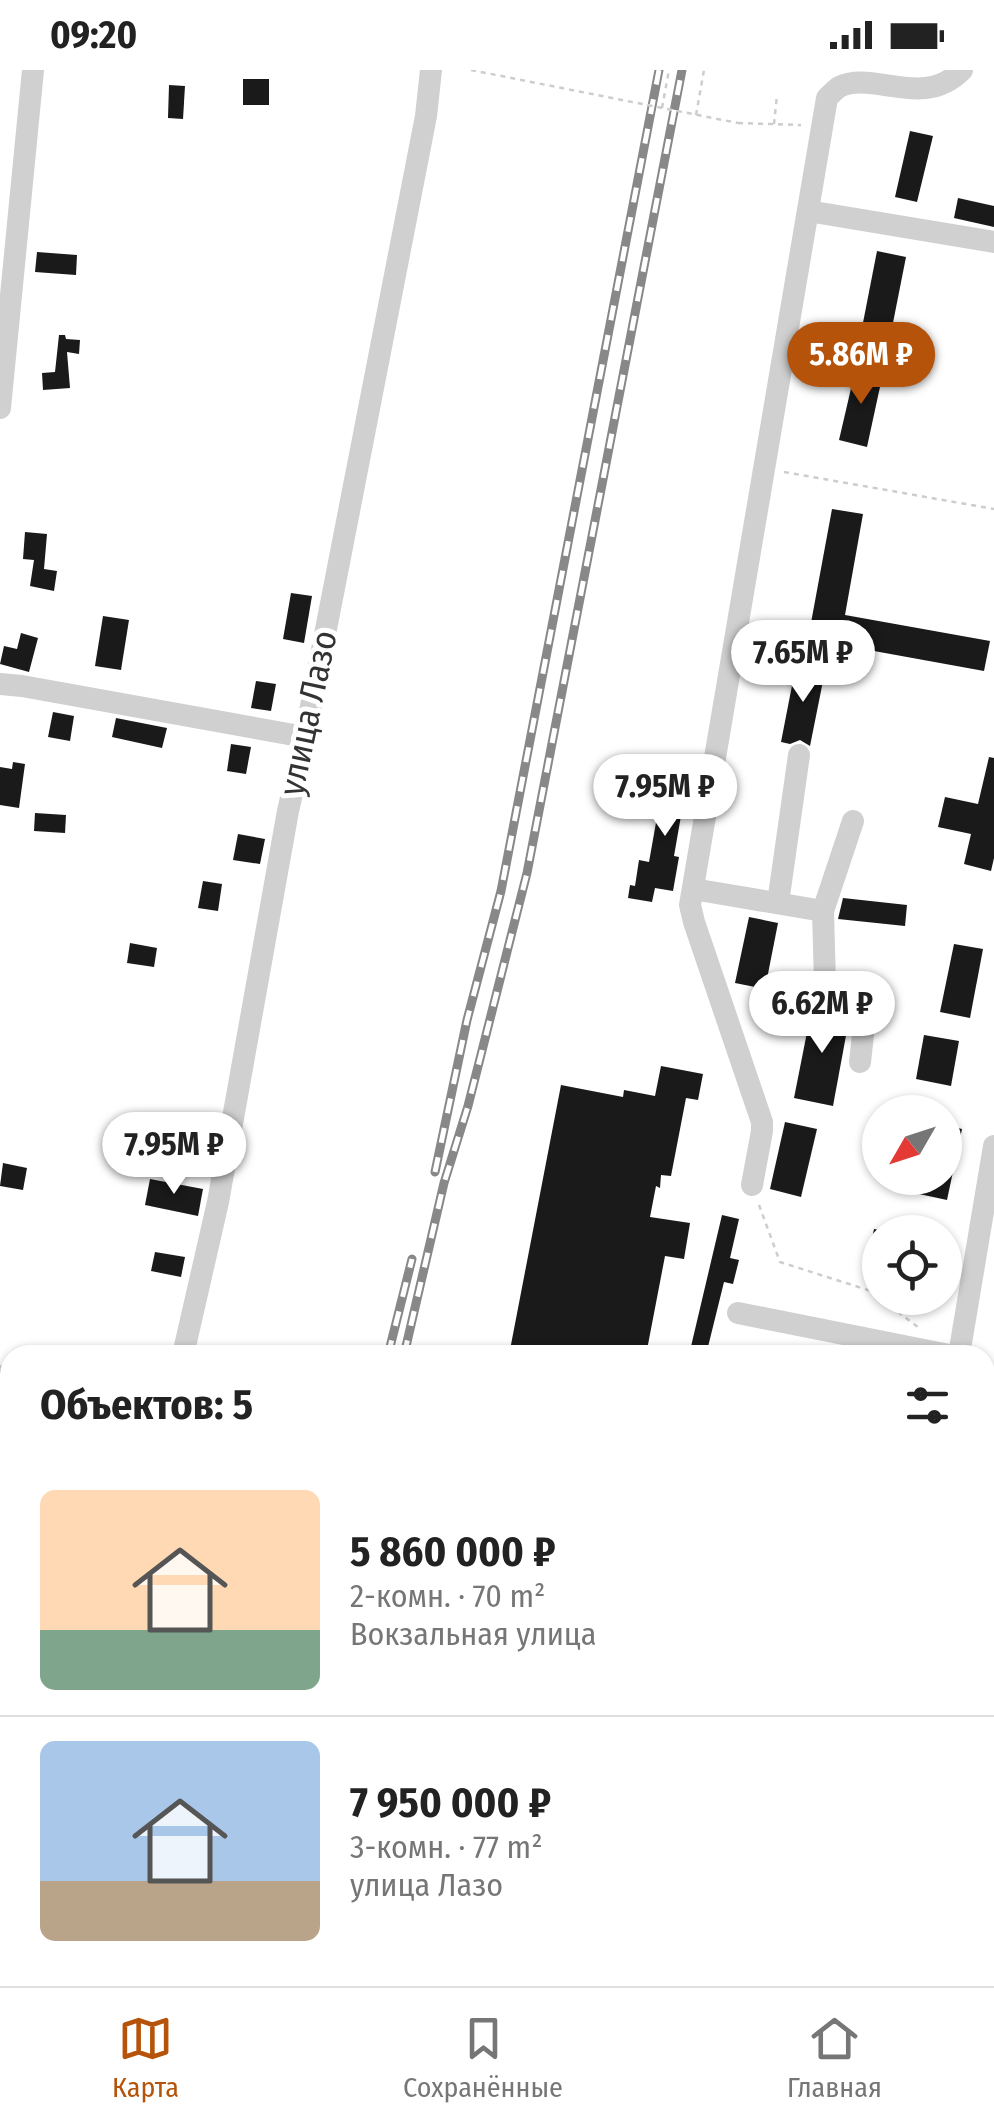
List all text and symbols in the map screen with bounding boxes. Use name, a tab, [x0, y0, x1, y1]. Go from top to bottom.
text: 09:20	[50, 12, 137, 58]
pin: 5.86M ₽	[769, 322, 953, 407]
text: 5.86M ₽	[809, 335, 913, 373]
pin: 7.65M ₽	[711, 620, 895, 705]
street label: улица Лазо	[270, 627, 346, 799]
text: 7.65M ₽	[753, 633, 853, 671]
pin: 7.95M ₽	[573, 754, 757, 839]
text: 7.95M ₽	[615, 767, 715, 805]
pin: 6.62M ₽	[730, 971, 914, 1056]
text: 6.62M ₽	[771, 984, 873, 1022]
north arrow	[862, 1095, 962, 1195]
map controls	[862, 1095, 962, 1315]
pin: 7.95M ₽	[82, 1112, 266, 1197]
text: 7.95M ₽	[124, 1125, 224, 1163]
button: locate	[862, 1215, 962, 1315]
icon: filters	[900, 1378, 955, 1433]
text: Объектов: 5	[40, 1380, 253, 1430]
text: 5 860 000 ₽	[350, 1527, 555, 1577]
icon: home	[120, 1530, 240, 1650]
text: 2-комн. · 70 m²	[350, 1577, 545, 1615]
text: Вокзальная улица	[350, 1615, 596, 1653]
text: 7 950 000 ₽	[350, 1778, 551, 1828]
icon: home	[120, 1781, 240, 1901]
text: 3-комн. · 77 m²	[350, 1828, 542, 1866]
text: улица Лазо	[350, 1866, 503, 1904]
tab: Карта	[112, 2011, 179, 2104]
tab: Сохранённые	[403, 2011, 563, 2104]
tab: Главная	[787, 2011, 882, 2104]

